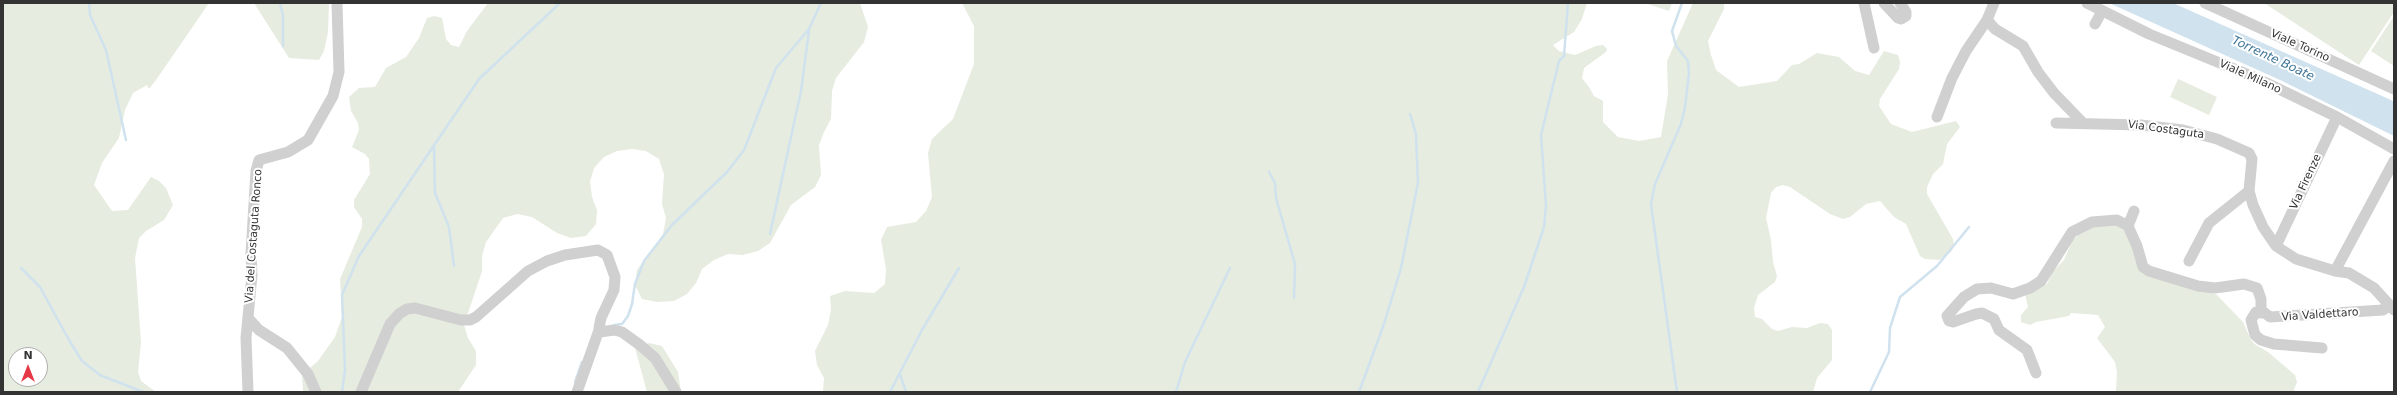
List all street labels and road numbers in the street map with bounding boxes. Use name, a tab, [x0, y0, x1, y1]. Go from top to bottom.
street label: Viale Torino	[2268, 27, 2332, 65]
street label: Viale Milano	[2217, 57, 2283, 97]
street label: Via Costaguta	[2127, 118, 2205, 142]
street label: Via Firenze	[2287, 152, 2325, 212]
street label: Via del Costaguta Ronco	[243, 169, 265, 303]
street label: Via Valdettaro	[2281, 306, 2359, 324]

